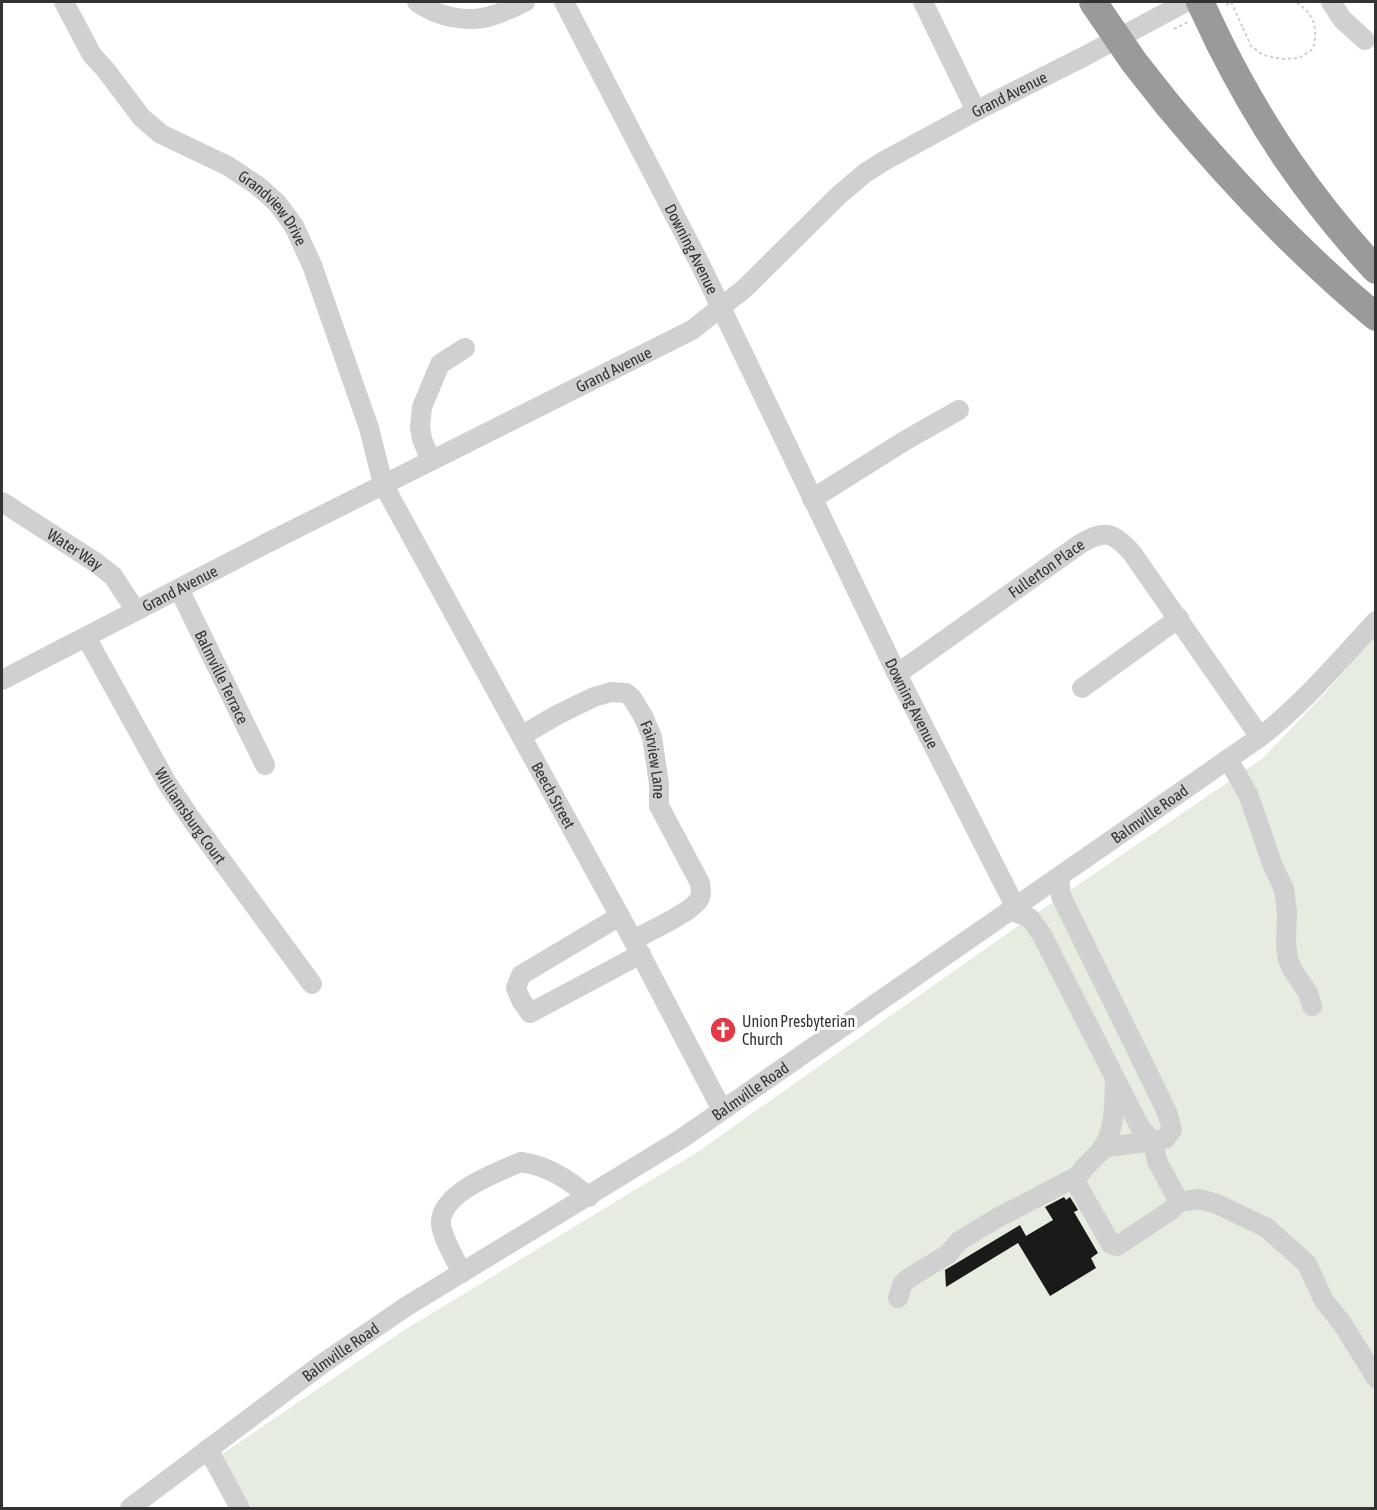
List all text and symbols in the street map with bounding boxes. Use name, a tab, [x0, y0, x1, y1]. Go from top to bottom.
street label: Grand Avenue	[968, 68, 1050, 121]
street label: Grandview Drive	[235, 167, 311, 248]
street label: Downing Avenue	[661, 201, 722, 297]
street label: Grand Avenue	[573, 343, 654, 396]
street label: Water Way	[44, 525, 107, 575]
street label: Fullerton Place	[1005, 535, 1088, 601]
street label: Grand Avenue	[139, 561, 220, 615]
street label: Balmville Terrace	[192, 627, 253, 727]
street label: Downing Avenue	[882, 655, 942, 751]
street label: Fairview Lane	[637, 718, 668, 799]
street label: Beech Street	[528, 759, 579, 832]
street label: Williamsburg Court	[151, 764, 230, 867]
street label: Balmville Road	[1107, 781, 1191, 847]
place label: Union Presbyterian Church	[742, 1012, 855, 1048]
church icon: Union Presbyterian Church	[708, 1015, 738, 1045]
street label: Balmville Road	[708, 1058, 792, 1124]
street label: Balmville Road	[298, 1319, 382, 1385]

